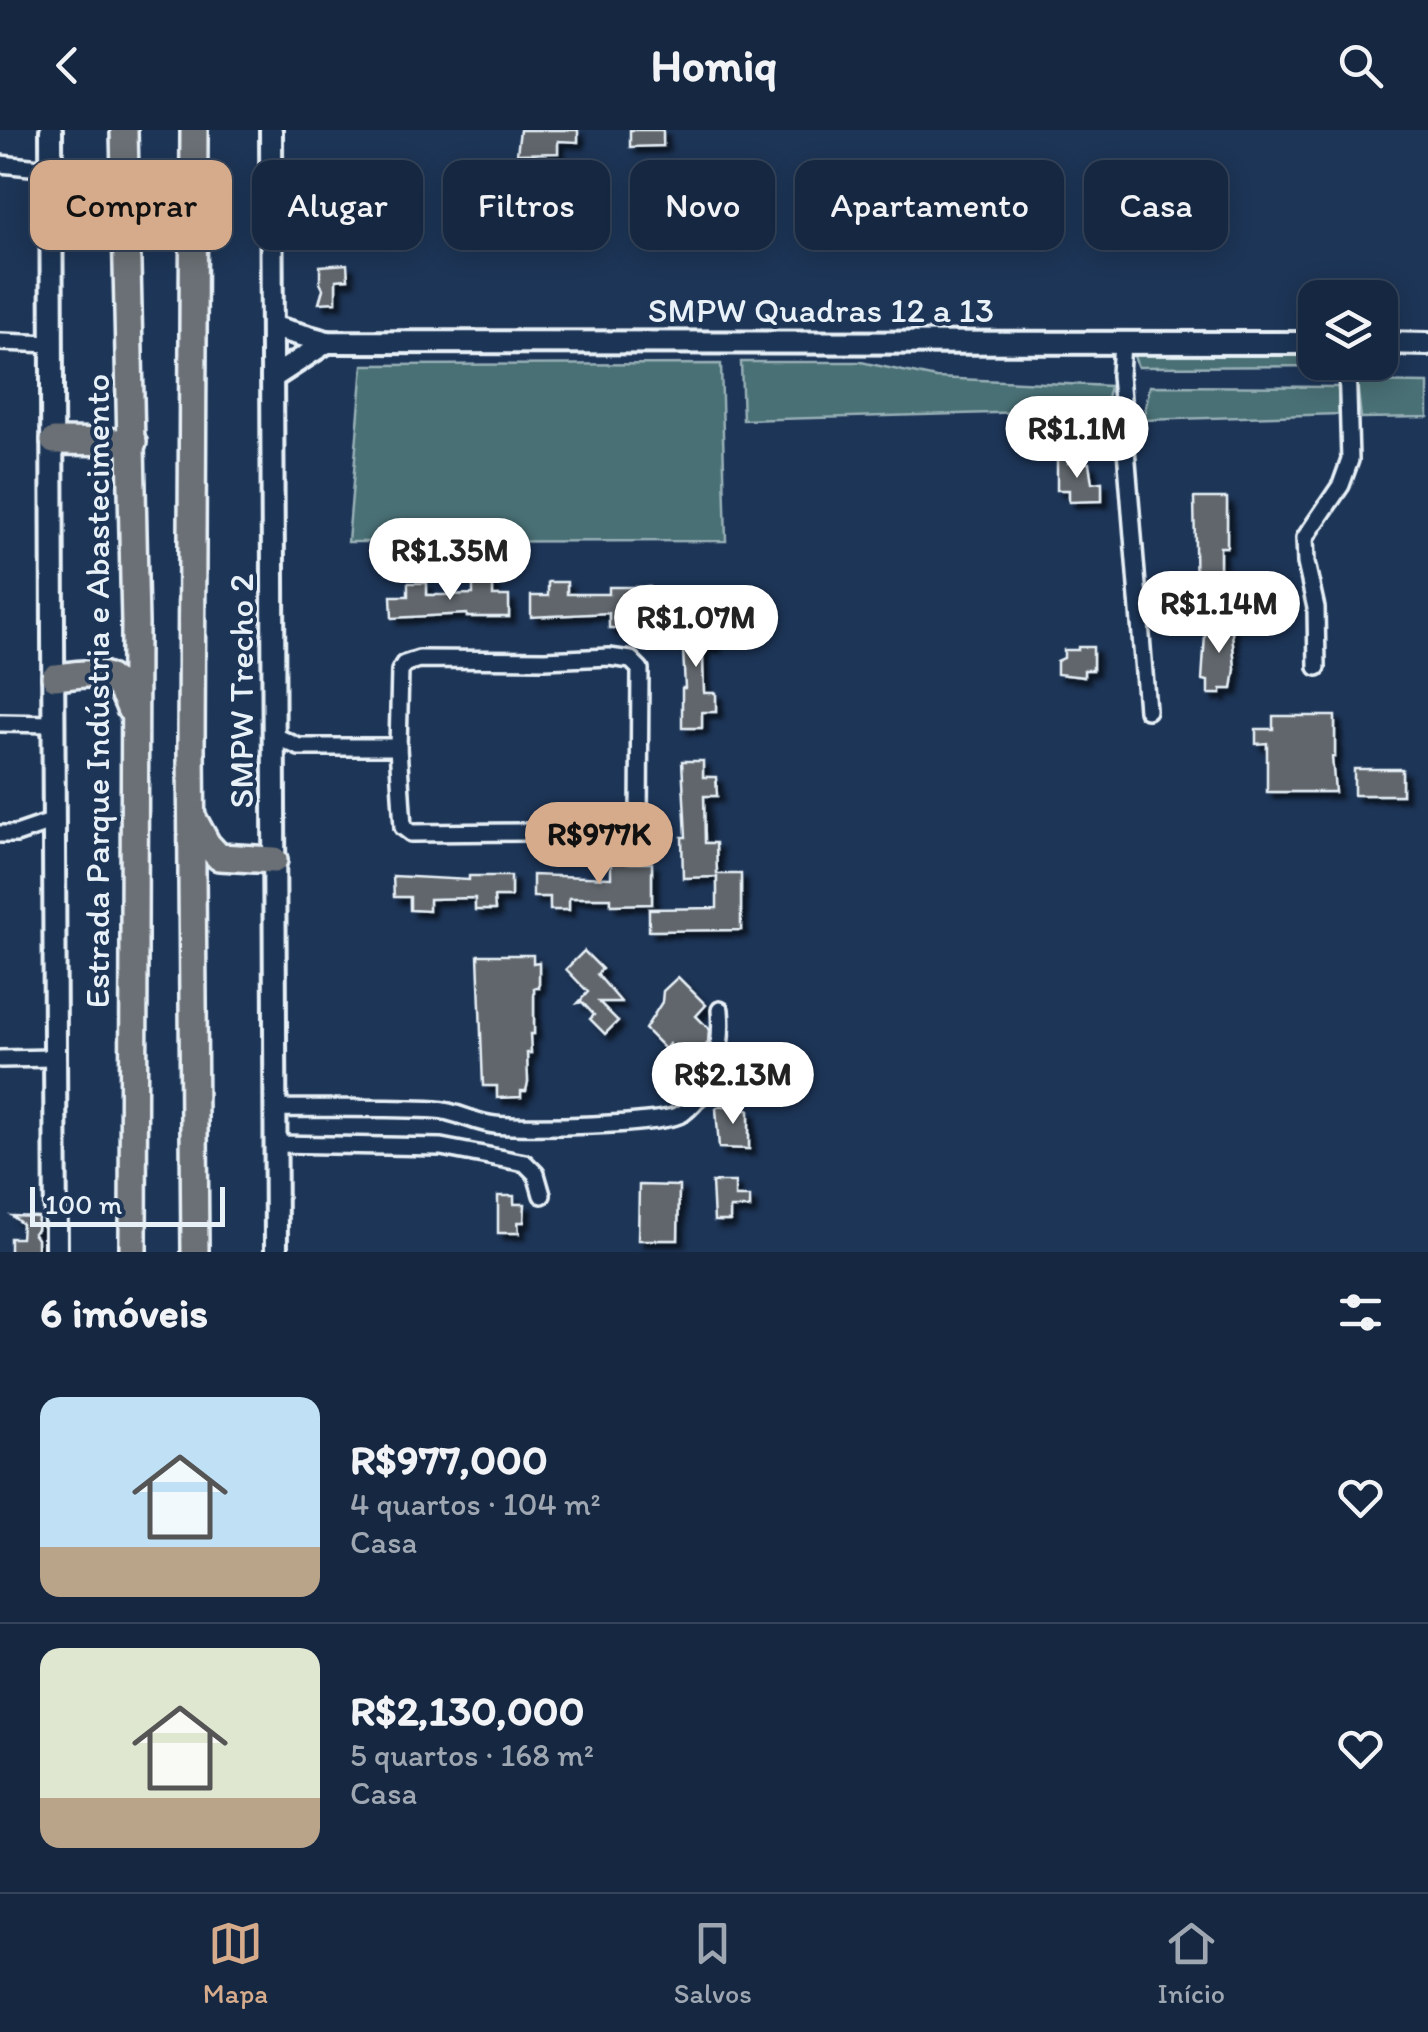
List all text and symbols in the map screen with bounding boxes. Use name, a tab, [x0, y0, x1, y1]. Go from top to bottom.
icon: back	[40, 38, 95, 93]
text: Homiq	[651, 38, 777, 92]
icon: search	[1333, 38, 1388, 93]
chip: Comprar	[30, 160, 232, 250]
chip: Alugar	[252, 160, 423, 250]
chip: Filtros	[443, 160, 610, 250]
chip: Novo	[630, 160, 775, 250]
chip: Apartamento	[795, 160, 1064, 250]
chip: Casa	[1084, 160, 1228, 250]
map controls	[1298, 280, 1398, 380]
button: layers	[1298, 280, 1398, 380]
street label: SMPW Quadras 12 a 13	[648, 289, 994, 331]
street label: Estrada Parque Indústria e Abastecimento	[76, 374, 118, 1008]
pin: R$1.1M	[996, 396, 1158, 481]
text: R$1.1M	[1028, 409, 1126, 447]
pin: R$1.35M	[358, 518, 542, 603]
text: R$1.35M	[391, 531, 509, 569]
pin: R$1.14M	[1127, 571, 1311, 656]
street label: SMPW Trecho 2	[220, 573, 262, 809]
text: R$1.14M	[1160, 584, 1278, 622]
pin: R$1.07M	[604, 585, 788, 670]
text: R$1.07M	[636, 598, 756, 636]
pin: R$977K	[518, 802, 680, 887]
text: R$977K	[547, 815, 651, 853]
pin: R$2.13M	[641, 1042, 825, 1127]
text: R$2.13M	[674, 1055, 792, 1093]
scale bar	[30, 1182, 225, 1226]
text: 100 m	[45, 1187, 122, 1221]
icon: filters	[1333, 1285, 1388, 1340]
text: 6 imóveis	[40, 1287, 208, 1338]
text: R$977,000	[350, 1434, 548, 1485]
icon: home	[120, 1437, 240, 1557]
icon: heart	[1333, 1470, 1388, 1525]
text: 4 quartos · 104 m²	[350, 1485, 601, 1523]
text: Casa	[350, 1523, 417, 1561]
text: R$2,130,000	[350, 1685, 585, 1736]
icon: home	[120, 1688, 240, 1808]
icon: heart	[1333, 1721, 1388, 1776]
text: 5 quartos · 168 m²	[350, 1736, 594, 1774]
text: Casa	[350, 1774, 417, 1812]
tab: Mapa	[203, 1916, 268, 2010]
tab: Salvos	[674, 1916, 752, 2010]
tab: Início	[1158, 1916, 1225, 2010]

